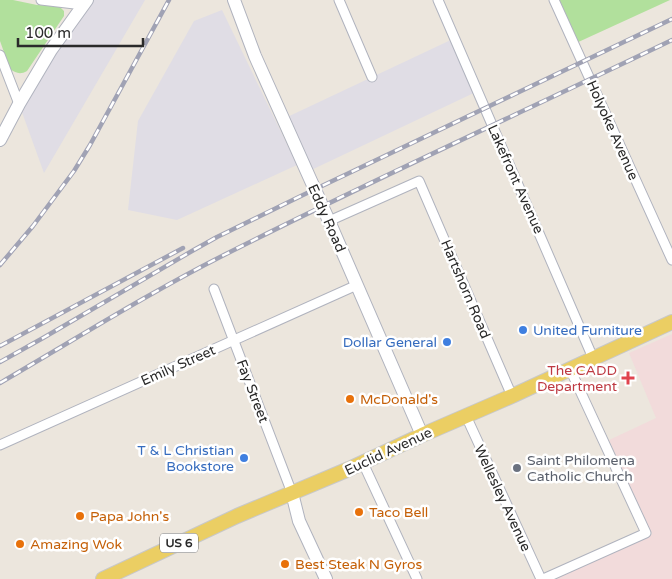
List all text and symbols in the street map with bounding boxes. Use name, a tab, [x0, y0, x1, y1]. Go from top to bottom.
scale bar	[18, 15, 142, 47]
text: 100 m	[25, 24, 71, 42]
street label: Holyoke Avenue	[583, 78, 642, 183]
street label: Lakefront Avenue	[484, 122, 547, 237]
street label: Eddy Road	[304, 182, 349, 255]
street label: Hartshorn Road	[437, 237, 494, 341]
place label: United Furniture	[533, 322, 642, 339]
marker: United Furniture	[517, 324, 529, 336]
place label: Dollar General	[343, 334, 437, 351]
marker: Dollar General	[441, 336, 453, 348]
street label: Emily Street	[138, 341, 219, 389]
street label: Fay Street	[233, 357, 273, 426]
place label: The CADD Department	[537, 362, 618, 395]
marker: The CADD Department	[621, 371, 635, 385]
place label: McDonald's	[360, 391, 438, 408]
marker: McDonald's	[344, 393, 356, 405]
street label: Euclid Avenue	[342, 424, 435, 479]
place label: T & L Christian Bookstore	[137, 442, 234, 475]
street label: Wellesley Avenue	[470, 442, 535, 554]
marker: T & L Christian Bookstore	[238, 452, 250, 464]
place label: Saint Philomena Catholic Church	[527, 452, 635, 485]
marker: Saint Philomena Catholic Church	[511, 462, 523, 474]
place label: Taco Bell	[369, 504, 428, 521]
marker: Taco Bell	[353, 506, 365, 518]
place label: Papa John's	[90, 508, 169, 525]
marker: Papa John's	[74, 510, 86, 522]
road number: US 6	[160, 534, 198, 552]
place label: Amazing Wok	[30, 536, 123, 553]
marker: Amazing Wok	[14, 538, 26, 550]
place label: Best Steak N Gyros	[295, 556, 422, 573]
marker: Best Steak N Gyros	[279, 558, 291, 570]

